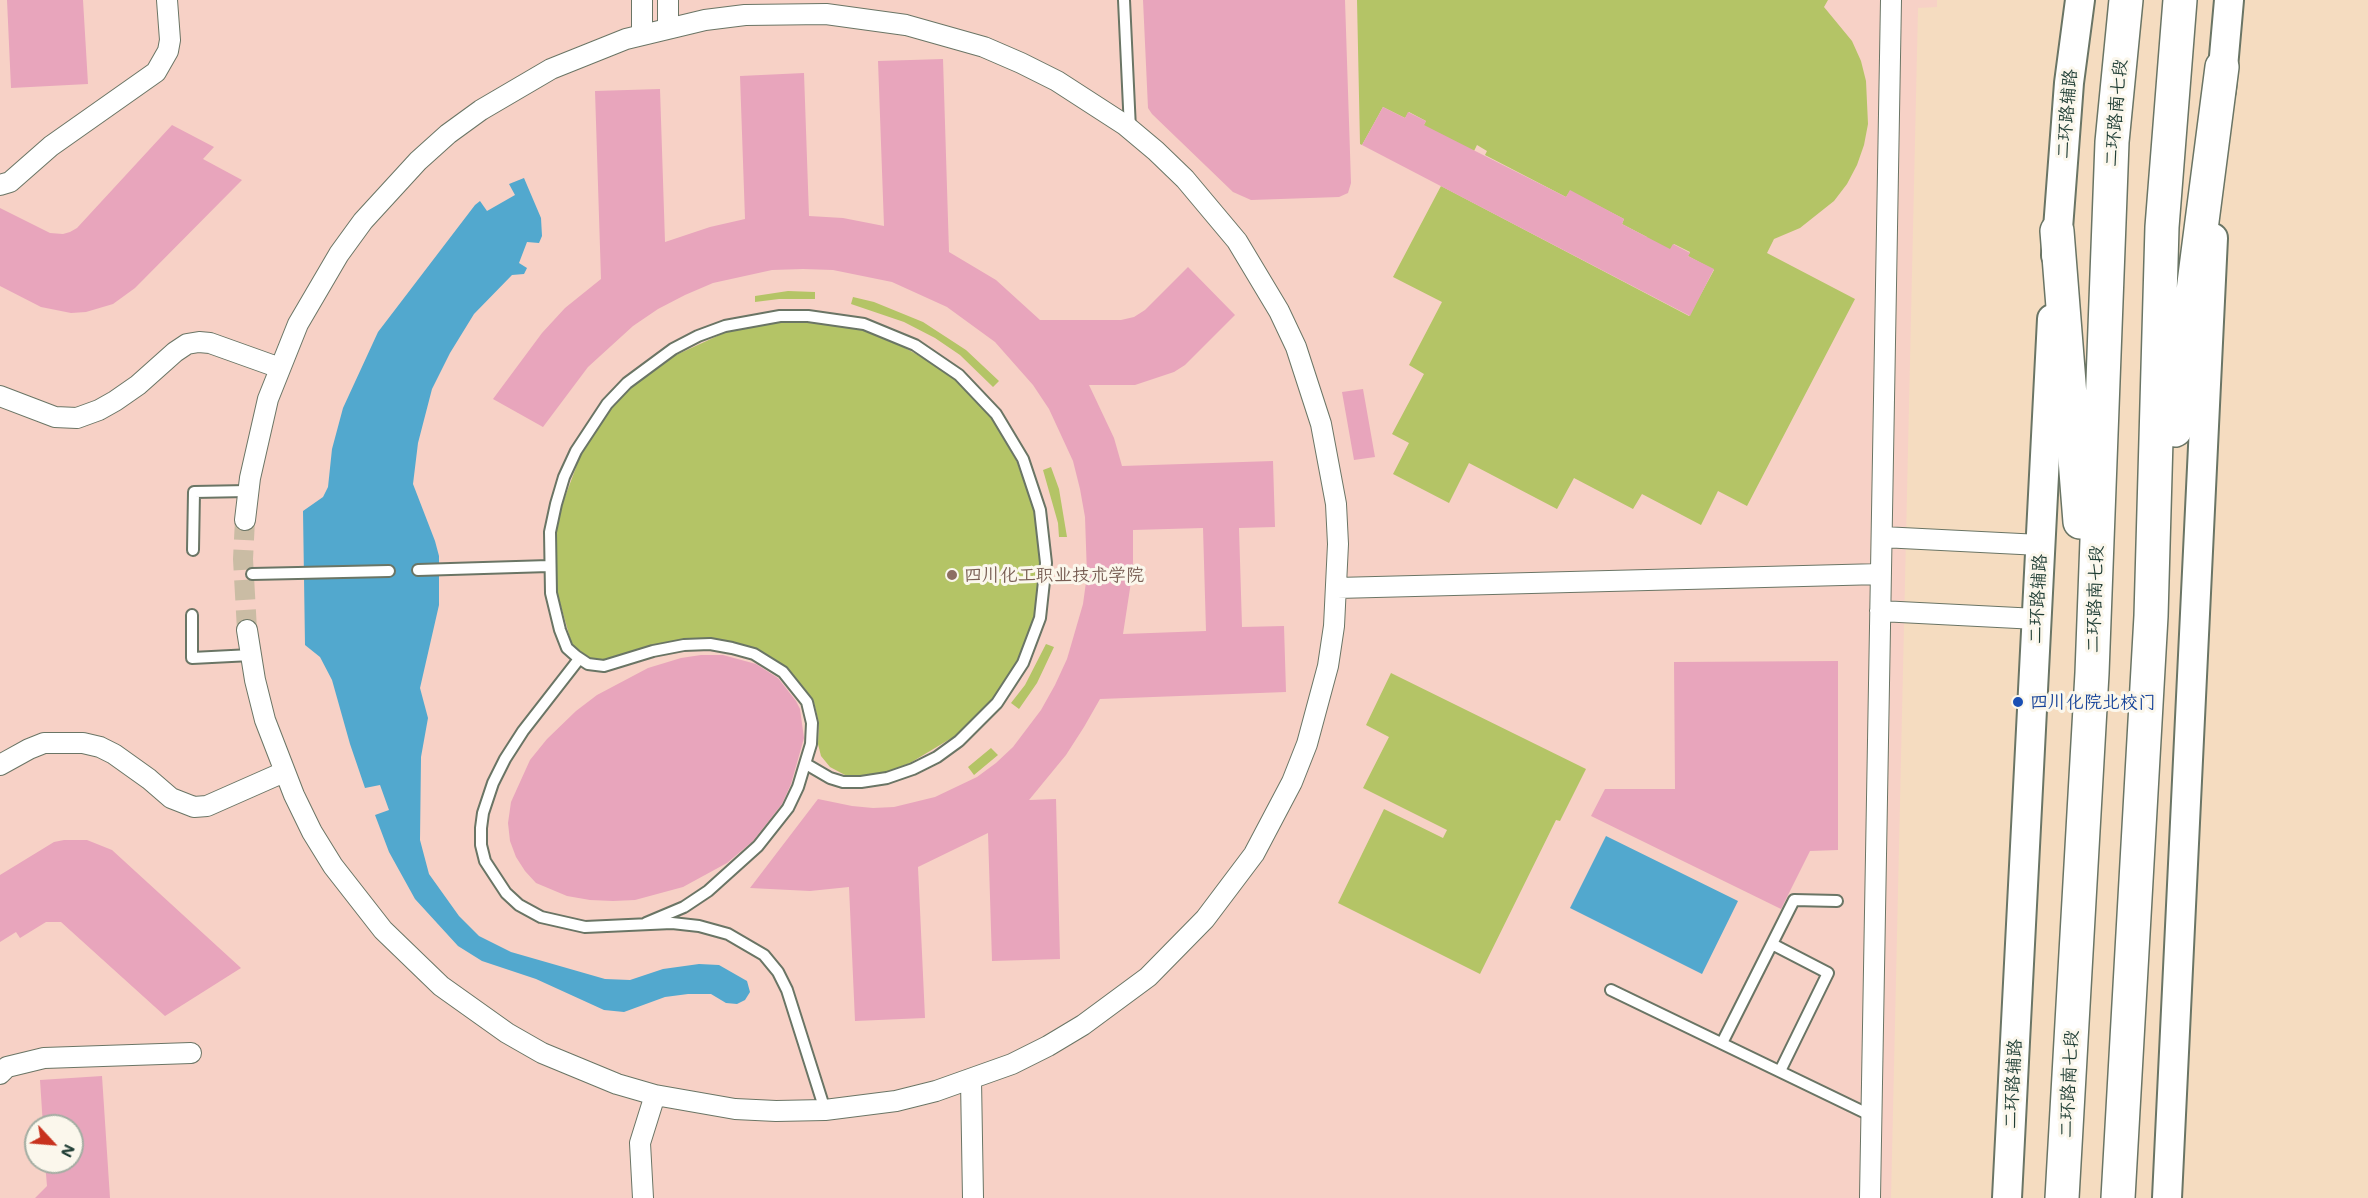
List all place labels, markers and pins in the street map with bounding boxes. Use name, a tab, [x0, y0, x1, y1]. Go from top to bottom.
place label: 四川化工职业技术学院	[964, 564, 1144, 586]
marker: 四川化工职业技术学院	[945, 568, 959, 582]
place label: 四川化院北校门	[2030, 691, 2156, 713]
marker: 四川化院北校门	[2011, 695, 2025, 709]

